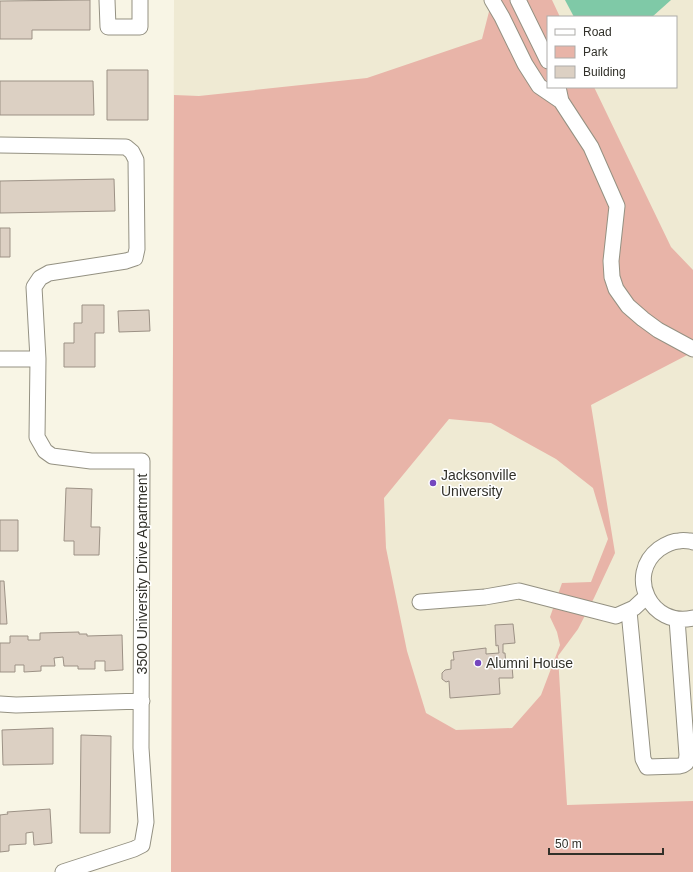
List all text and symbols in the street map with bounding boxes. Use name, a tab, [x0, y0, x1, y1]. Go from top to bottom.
legend	[547, 16, 677, 88]
text: Road	[583, 25, 612, 39]
text: Park	[583, 45, 609, 59]
text: Building	[583, 65, 626, 79]
place label: Jacksonville University	[441, 467, 517, 499]
street label: 3500 University Drive Apartment	[134, 474, 150, 674]
marker: Jacksonville University	[428, 478, 438, 488]
place label: Alumni House	[486, 655, 573, 671]
marker: Alumni House	[473, 658, 483, 668]
scale bar	[549, 830, 663, 856]
text: 50 m	[555, 837, 582, 851]

